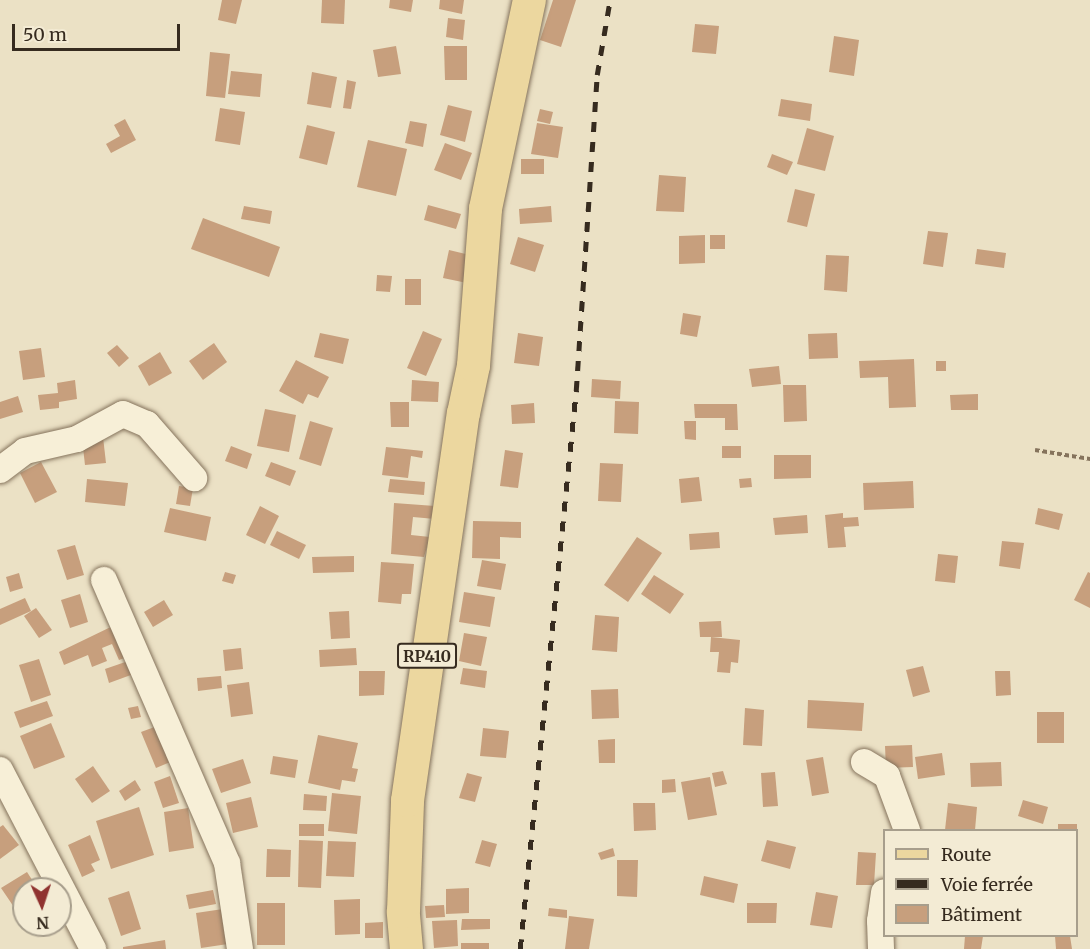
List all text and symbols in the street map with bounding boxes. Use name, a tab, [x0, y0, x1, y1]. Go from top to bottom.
scale bar	[15, 12, 183, 50]
text: 50 m	[23, 23, 67, 46]
road number: RP410	[397, 643, 457, 669]
legend	[883, 829, 1078, 937]
text: Route	[941, 843, 991, 866]
text: Voie ferrée	[941, 873, 1033, 896]
north arrow	[12, 877, 72, 937]
text: Bâtiment	[941, 903, 1022, 926]
text: N	[36, 913, 50, 933]

